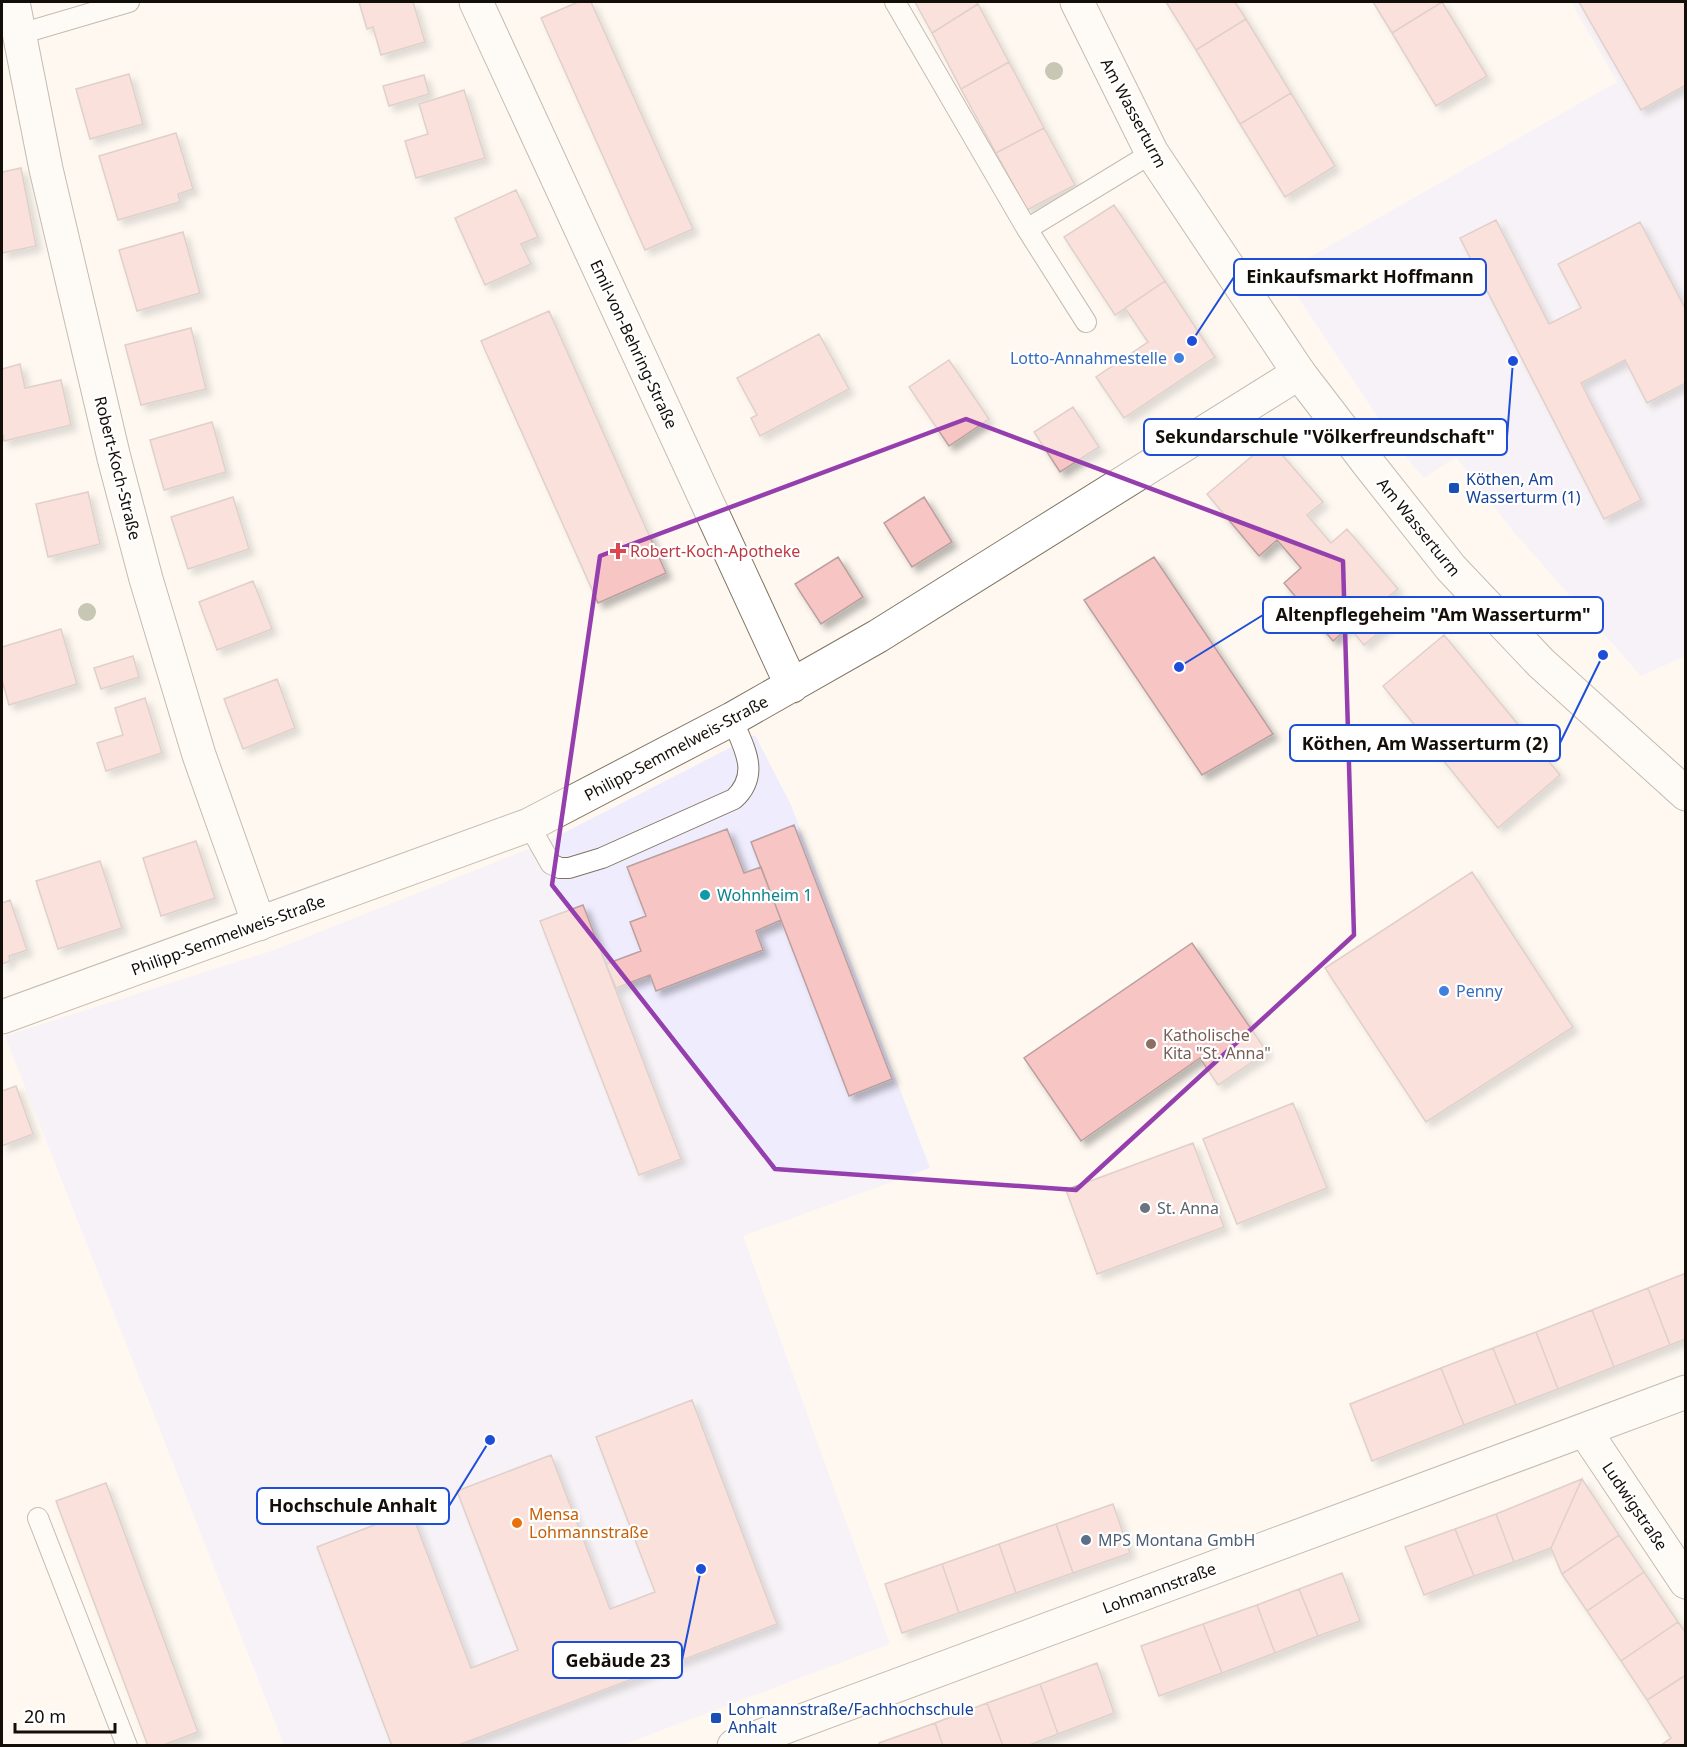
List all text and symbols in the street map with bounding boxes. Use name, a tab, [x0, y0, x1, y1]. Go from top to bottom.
street label: Am Wasserturm	[1096, 54, 1172, 172]
street label: Emil-von-Behring-Straße	[585, 256, 683, 432]
callout: Einkaufsmarkt Hoffmann	[1234, 259, 1486, 295]
text: Einkaufsmarkt Hoffmann	[1246, 264, 1474, 288]
place label: Lotto-Annahmestelle	[1010, 347, 1167, 369]
marker: Lotto-Annahmestelle	[1172, 351, 1186, 365]
street label: Robert-Koch-Straße	[90, 394, 146, 542]
callout: Sekundarschule "Völkerfreundschaft"	[1144, 419, 1507, 455]
text: Sekundarschule "Völkerfreundschaft"	[1155, 424, 1495, 448]
place label: Köthen, Am Wasserturm (1)	[1466, 468, 1581, 508]
street label: Am Wasserturm	[1372, 473, 1466, 581]
marker: Köthen, Am Wasserturm (1)	[1447, 481, 1461, 495]
place label: Robert-Koch-Apotheke	[630, 540, 800, 562]
marker: Robert-Koch-Apotheke	[611, 544, 625, 558]
callout: Altenpflegeheim "Am Wasserturm"	[1263, 597, 1603, 633]
text: Altenpflegeheim "Am Wasserturm"	[1275, 602, 1591, 626]
street label: Philipp-Semmelweis-Straße	[580, 690, 772, 806]
callout: Köthen, Am Wasserturm (2)	[1290, 725, 1560, 761]
text: Köthen, Am Wasserturm (2)	[1302, 731, 1548, 755]
place label: Wohnheim 1	[717, 884, 812, 906]
marker: Wohnheim 1	[698, 888, 712, 902]
street label: Philipp-Semmelweis-Straße	[128, 890, 328, 980]
place label: Penny	[1456, 980, 1503, 1002]
marker: Penny	[1437, 984, 1451, 998]
place label: Katholische Kita "St. Anna"	[1163, 1024, 1271, 1064]
marker: Katholische Kita "St. Anna"	[1144, 1037, 1158, 1051]
place label: St. Anna	[1157, 1197, 1219, 1219]
marker: St. Anna	[1138, 1201, 1152, 1215]
street label: Ludwigstraße	[1597, 1457, 1673, 1555]
callout: Hochschule Anhalt	[257, 1488, 449, 1524]
text: Hochschule Anhalt	[269, 1493, 437, 1517]
place label: Mensa Lohmannstraße	[529, 1503, 649, 1543]
marker: Mensa Lohmannstraße	[510, 1516, 524, 1530]
place label: MPS Montana GmbH	[1098, 1529, 1255, 1551]
marker: MPS Montana GmbH	[1079, 1533, 1093, 1547]
street label: Lohmannstraße	[1099, 1557, 1219, 1619]
callout: Gebäude 23	[553, 1642, 682, 1678]
text: Gebäude 23	[565, 1648, 671, 1672]
scale bar	[15, 1696, 116, 1734]
place label: Lohmannstraße/Fachhochschule Anhalt	[728, 1698, 974, 1738]
text: 20 m	[24, 1704, 66, 1728]
marker: Lohmannstraße/Fachhochschule Anhalt	[709, 1711, 723, 1725]

